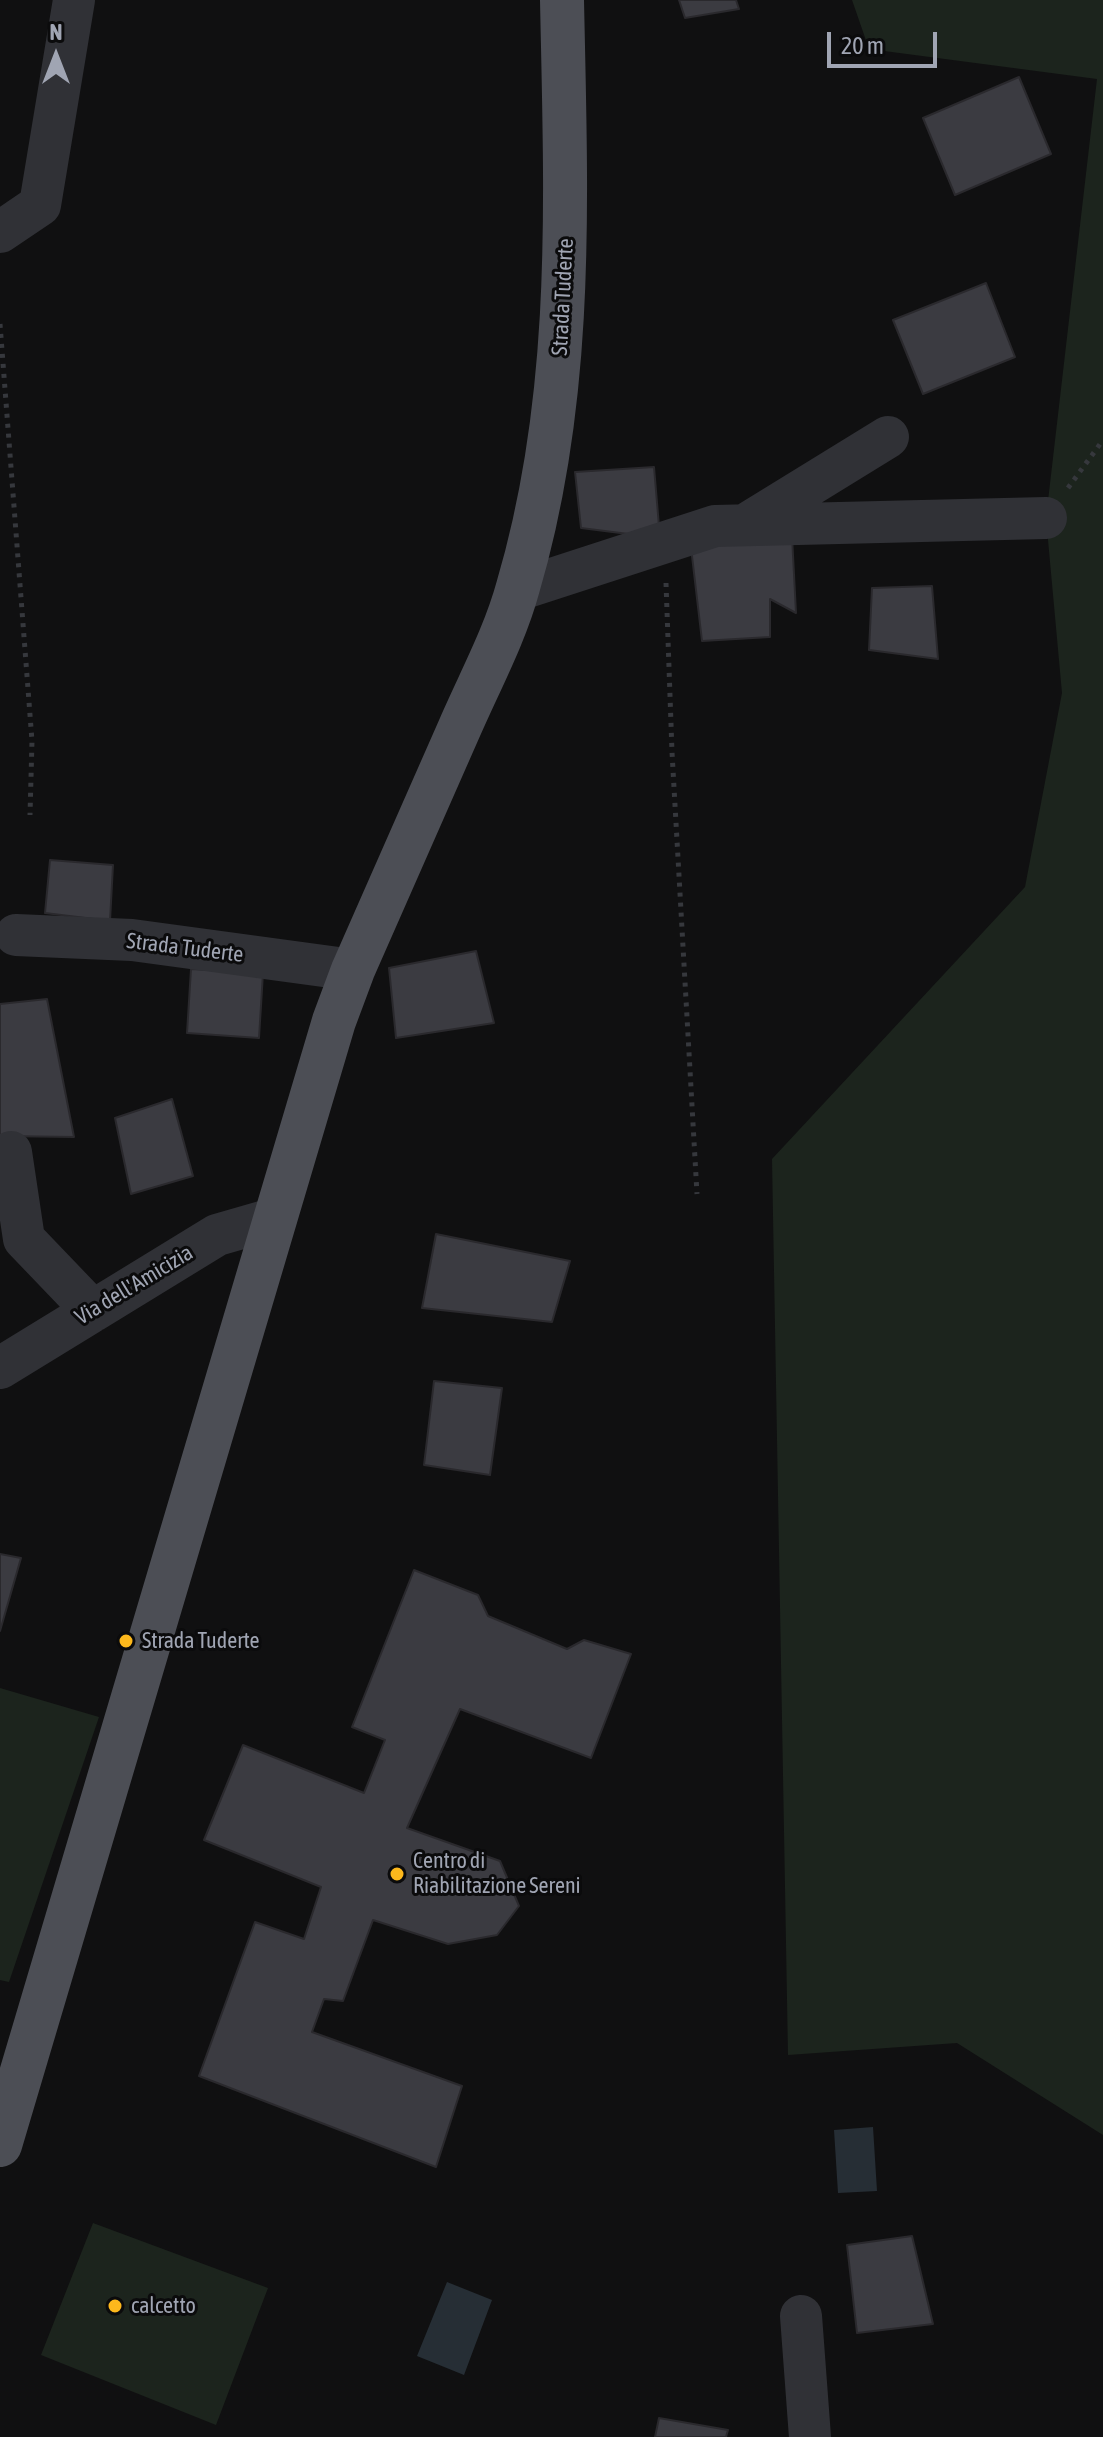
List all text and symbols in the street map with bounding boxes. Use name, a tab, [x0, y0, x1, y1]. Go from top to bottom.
north arrow	[16, 16, 96, 96]
scale bar	[831, 16, 941, 66]
text: N	[50, 19, 62, 45]
text: 20 m	[841, 32, 884, 59]
street label: Strada Tuderte	[547, 238, 579, 356]
street label: Strada Tuderte	[125, 928, 245, 968]
street label: Via dell'Amicizia	[70, 1239, 198, 1331]
place label: Strada Tuderte	[142, 1628, 260, 1654]
marker: Strada Tuderte	[117, 1632, 135, 1650]
place label: Centro di Riabilitazione Sereni	[413, 1848, 581, 1900]
marker: Centro di Riabilitazione Sereni	[388, 1865, 406, 1883]
place label: calcetto	[131, 2293, 196, 2319]
marker: calcetto	[106, 2297, 124, 2315]

